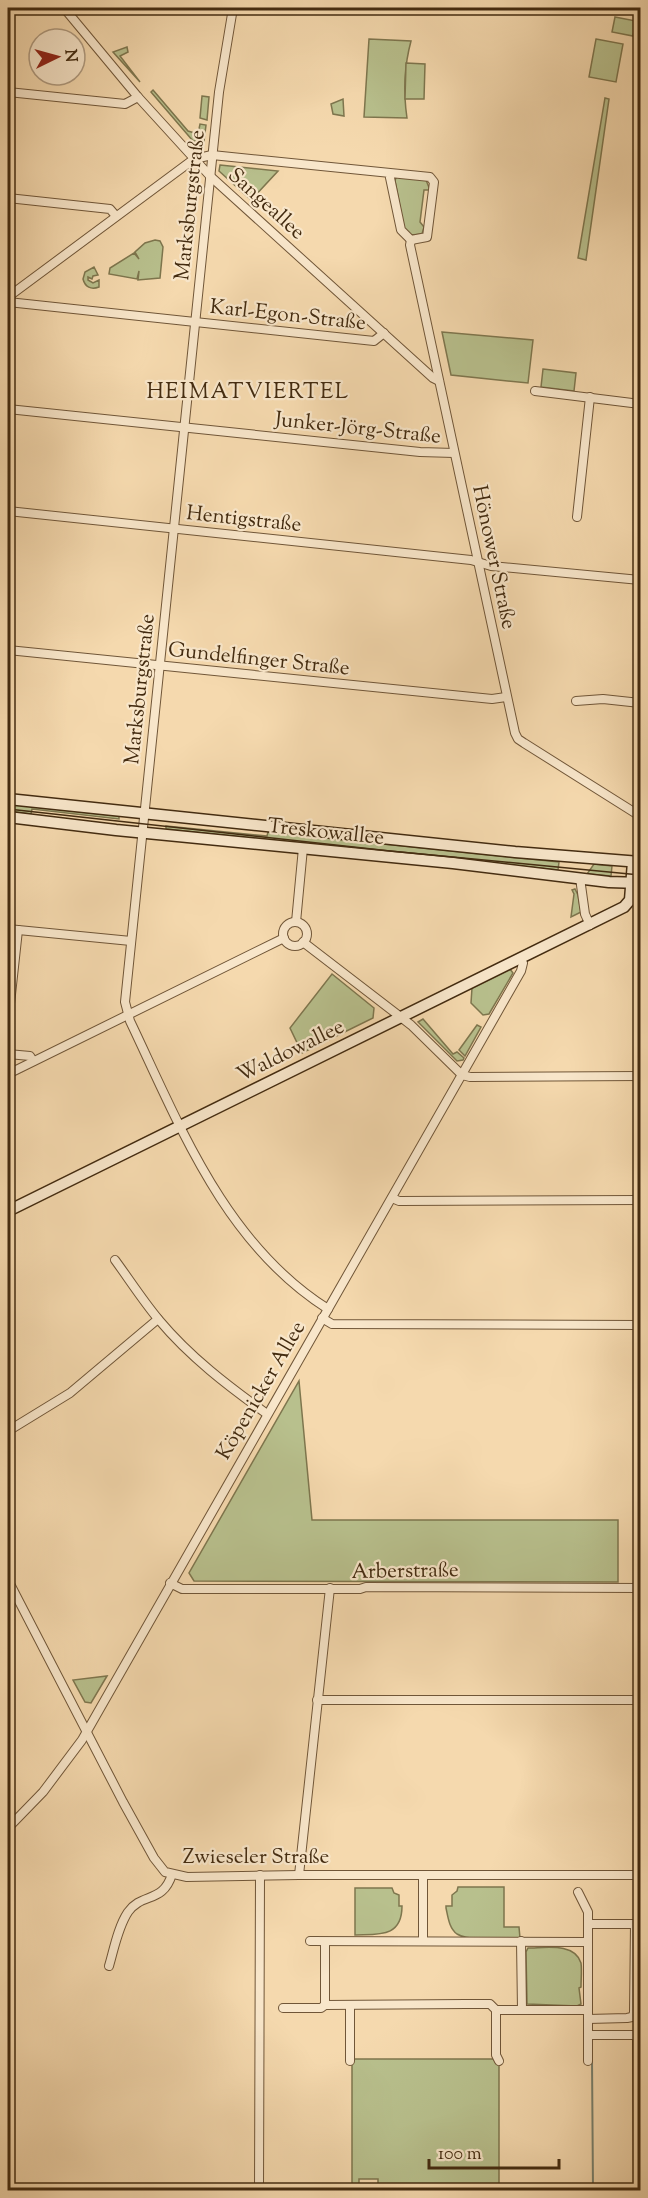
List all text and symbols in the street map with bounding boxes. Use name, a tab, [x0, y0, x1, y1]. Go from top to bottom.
north arrow	[27, 27, 87, 87]
text: N	[57, 49, 81, 63]
street label: Marksburgstraße	[168, 128, 214, 282]
street label: Sangeallee	[220, 162, 311, 247]
street label: Karl-Egon-Straße	[208, 293, 367, 339]
district label: HEIMATVIERTEL	[146, 377, 350, 409]
street label: Junker-Jörg-Straße	[272, 405, 442, 453]
street label: Hönower Straße	[463, 483, 523, 632]
street label: Hentigstraße	[185, 499, 303, 541]
street label: Marksburgstraße	[118, 612, 164, 766]
street label: Gundelfinger Straße	[166, 636, 351, 684]
street label: Treskowallee	[266, 812, 386, 854]
street label: Waldowallee	[232, 1013, 350, 1091]
street label: Köpenicker Allee	[210, 1316, 314, 1466]
street label: Arberstraße	[351, 1556, 459, 1588]
street label: Zwieseler Straße	[183, 1843, 329, 1873]
scale bar	[429, 2132, 560, 2170]
text: 100 m	[438, 2142, 482, 2168]

